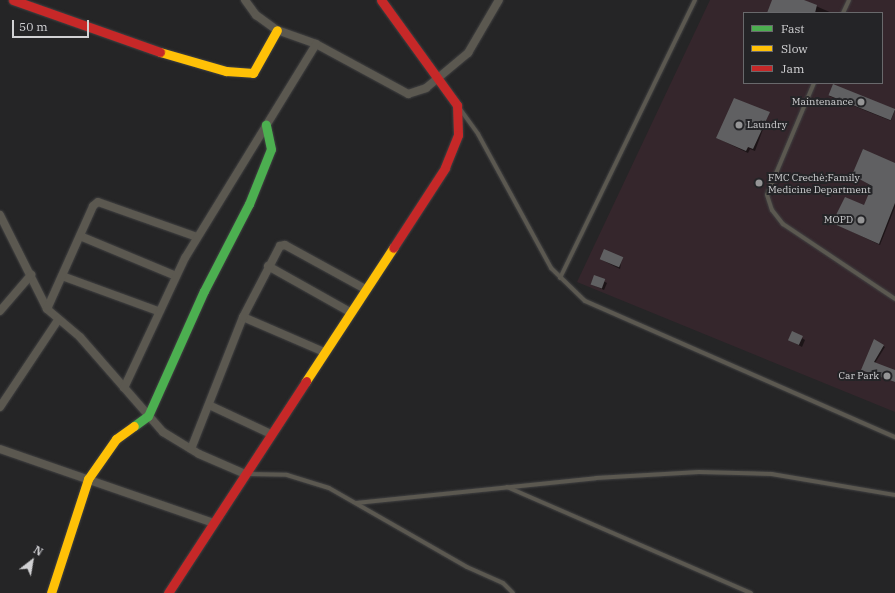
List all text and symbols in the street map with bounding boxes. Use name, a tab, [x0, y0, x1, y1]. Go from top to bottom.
scale bar	[14, 12, 91, 38]
legend	[743, 12, 883, 84]
text: 50 m	[19, 19, 48, 34]
text: Fast	[781, 21, 805, 36]
text: Slow	[781, 41, 808, 56]
text: Jam	[781, 61, 804, 76]
place label: Maintenance	[792, 96, 853, 108]
marker: Maintenance	[856, 97, 866, 107]
place label: Laundry	[747, 119, 787, 131]
marker: Laundry	[734, 120, 744, 130]
place label: FMC Crechè;Family Medicine Department	[768, 171, 871, 194]
marker: FMC Crechè;Family Medicine Department	[753, 177, 765, 189]
place label: MOPD	[824, 214, 853, 226]
marker: MOPD	[856, 215, 866, 225]
place label: Car Park	[839, 370, 879, 382]
marker: Car Park	[882, 371, 892, 381]
north arrow	[12, 541, 52, 581]
text: N	[31, 542, 46, 559]

